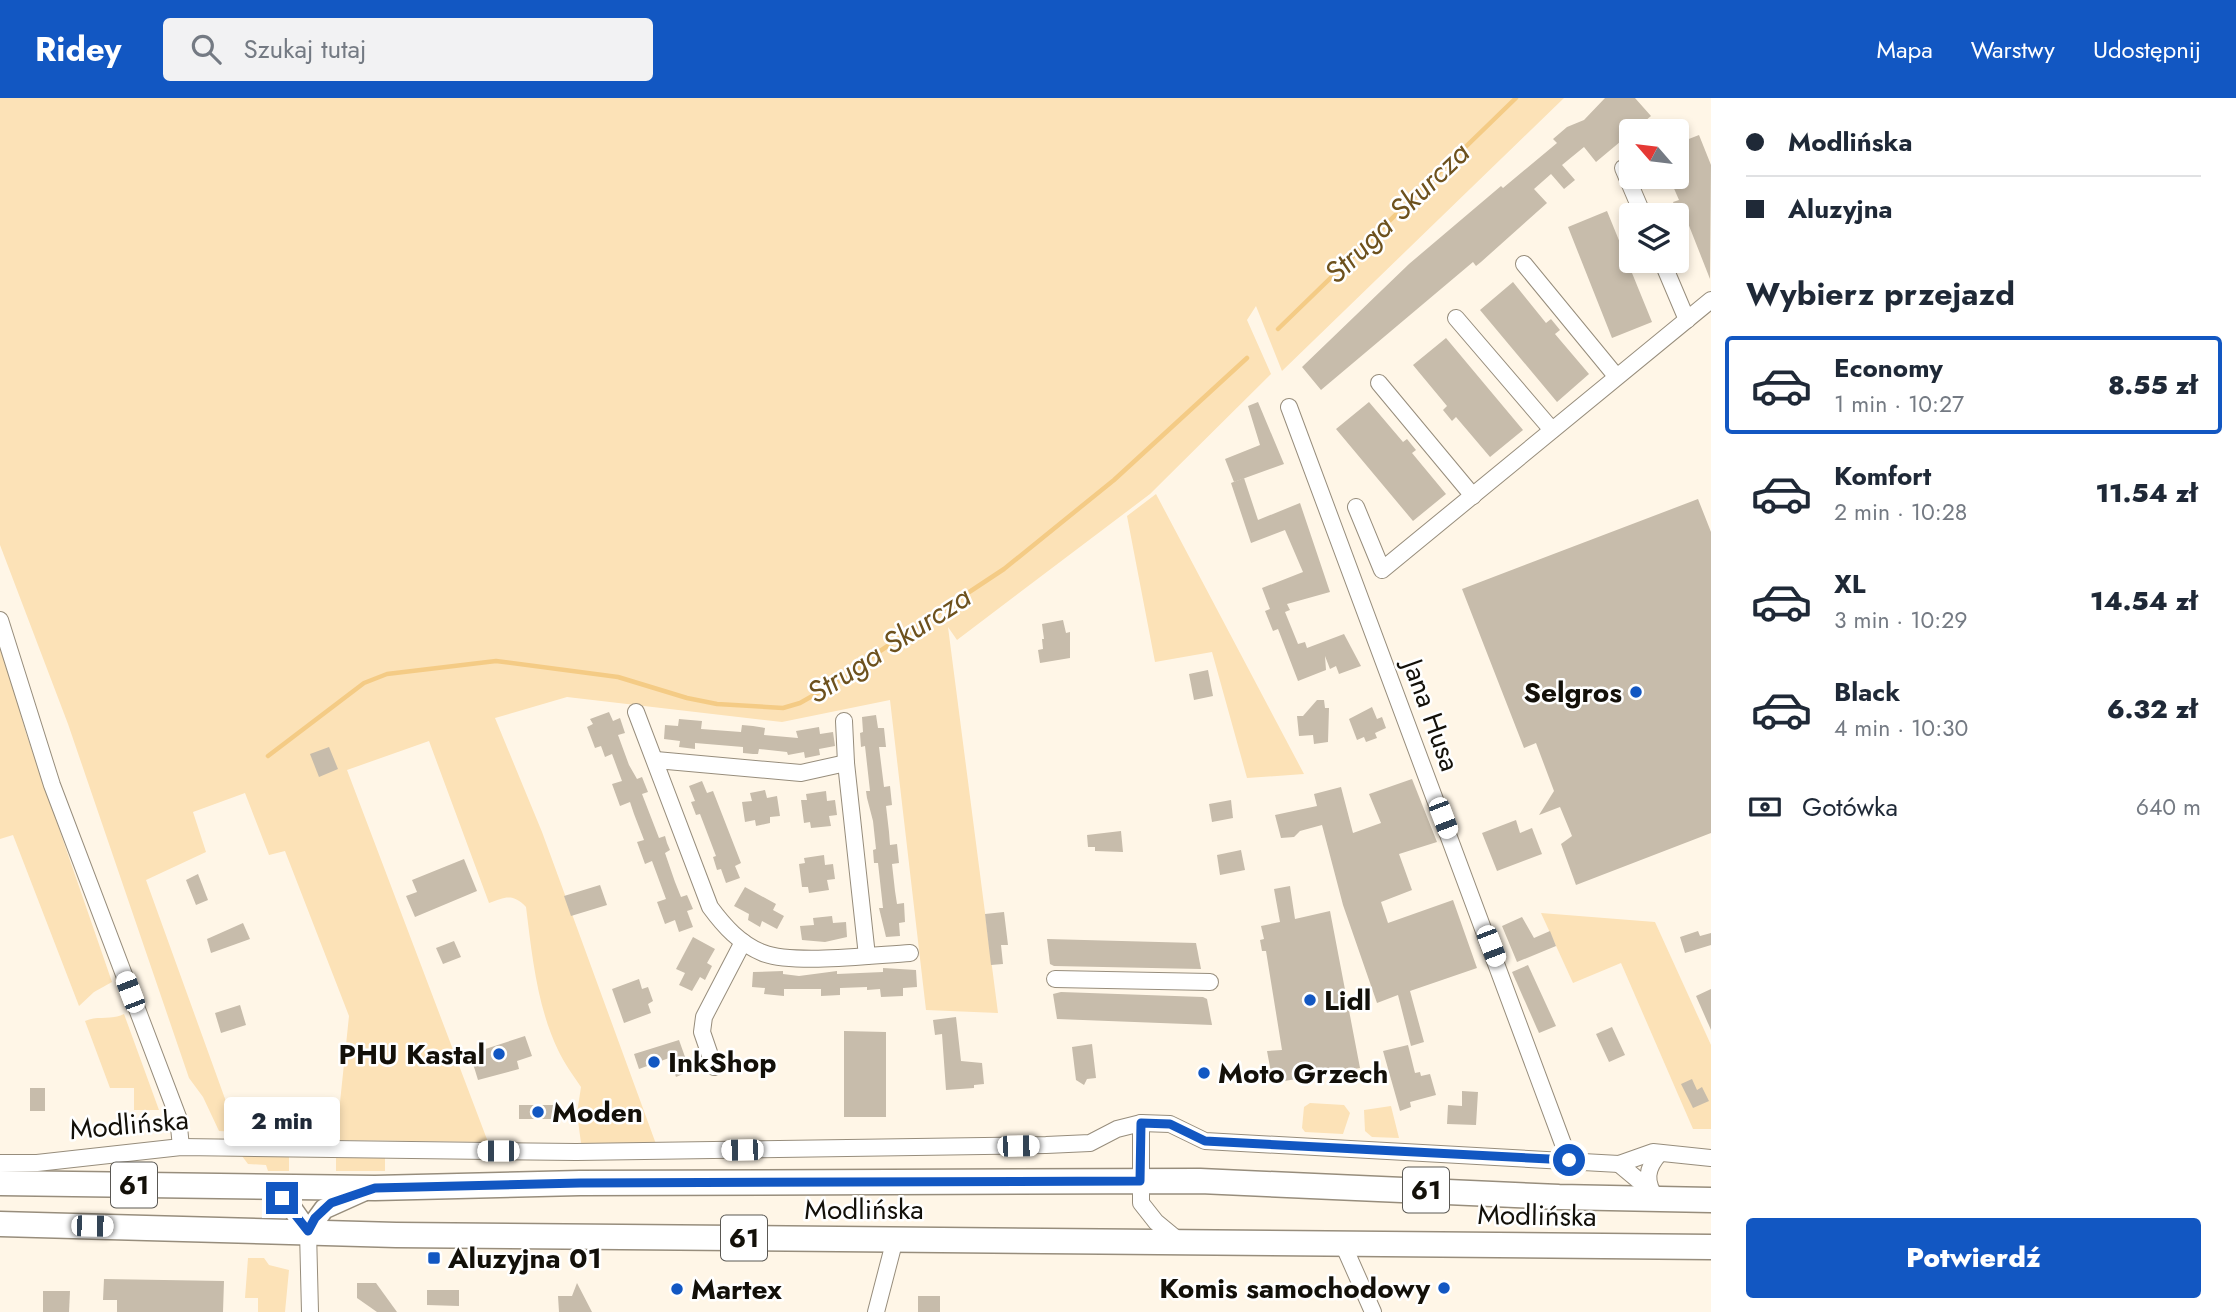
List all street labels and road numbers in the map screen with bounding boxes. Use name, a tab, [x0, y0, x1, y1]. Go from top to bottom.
street label: Jana Husa	[1391, 650, 1471, 777]
street label: Modlińska	[68, 1099, 190, 1150]
road number: 61	[111, 1162, 157, 1208]
road number: 61	[1403, 1168, 1449, 1212]
street label: Modlińska	[804, 1189, 924, 1230]
street label: Modlińska	[1477, 1194, 1597, 1237]
road number: 61	[721, 1216, 767, 1260]

